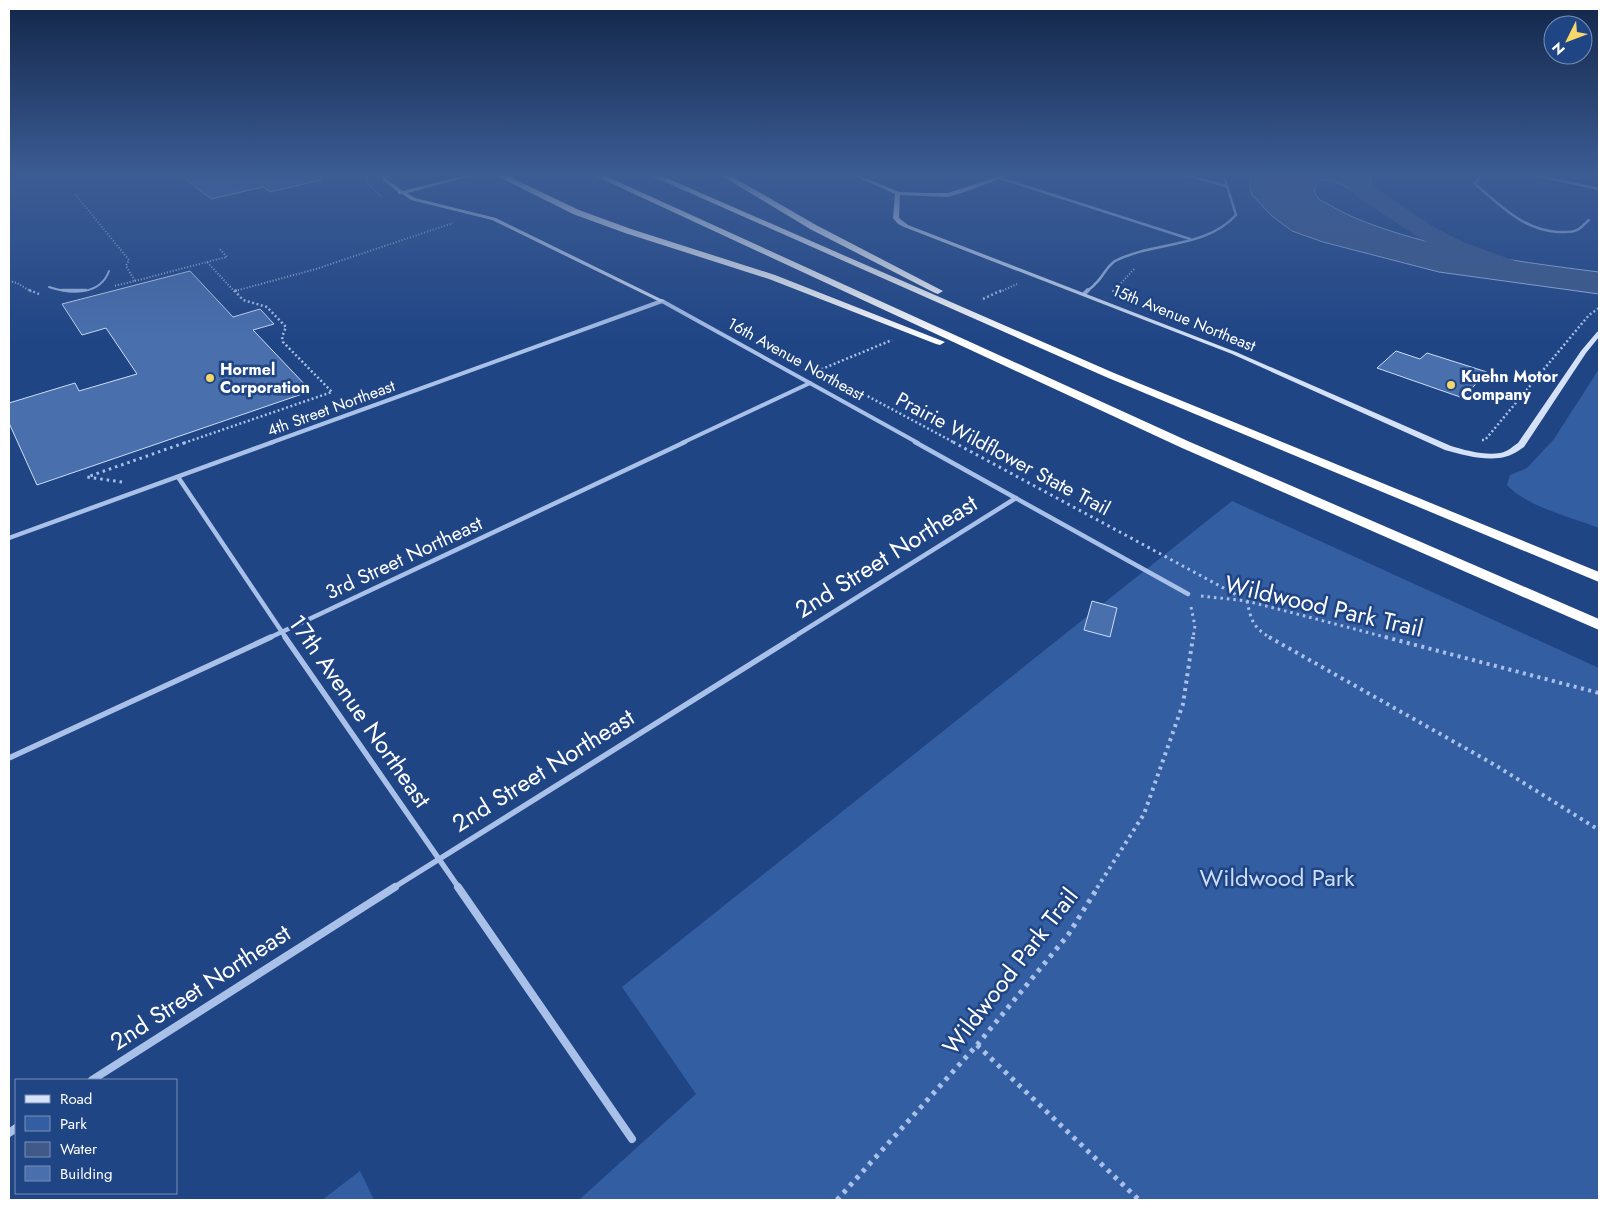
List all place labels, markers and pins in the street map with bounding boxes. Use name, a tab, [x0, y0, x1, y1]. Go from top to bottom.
place label: Hormel Corporation	[220, 358, 310, 399]
place label: Kuehn Motor Company	[1461, 365, 1558, 406]
marker: Hormel Corporation	[204, 372, 216, 384]
marker: Kuehn Motor Company	[1445, 379, 1457, 391]

